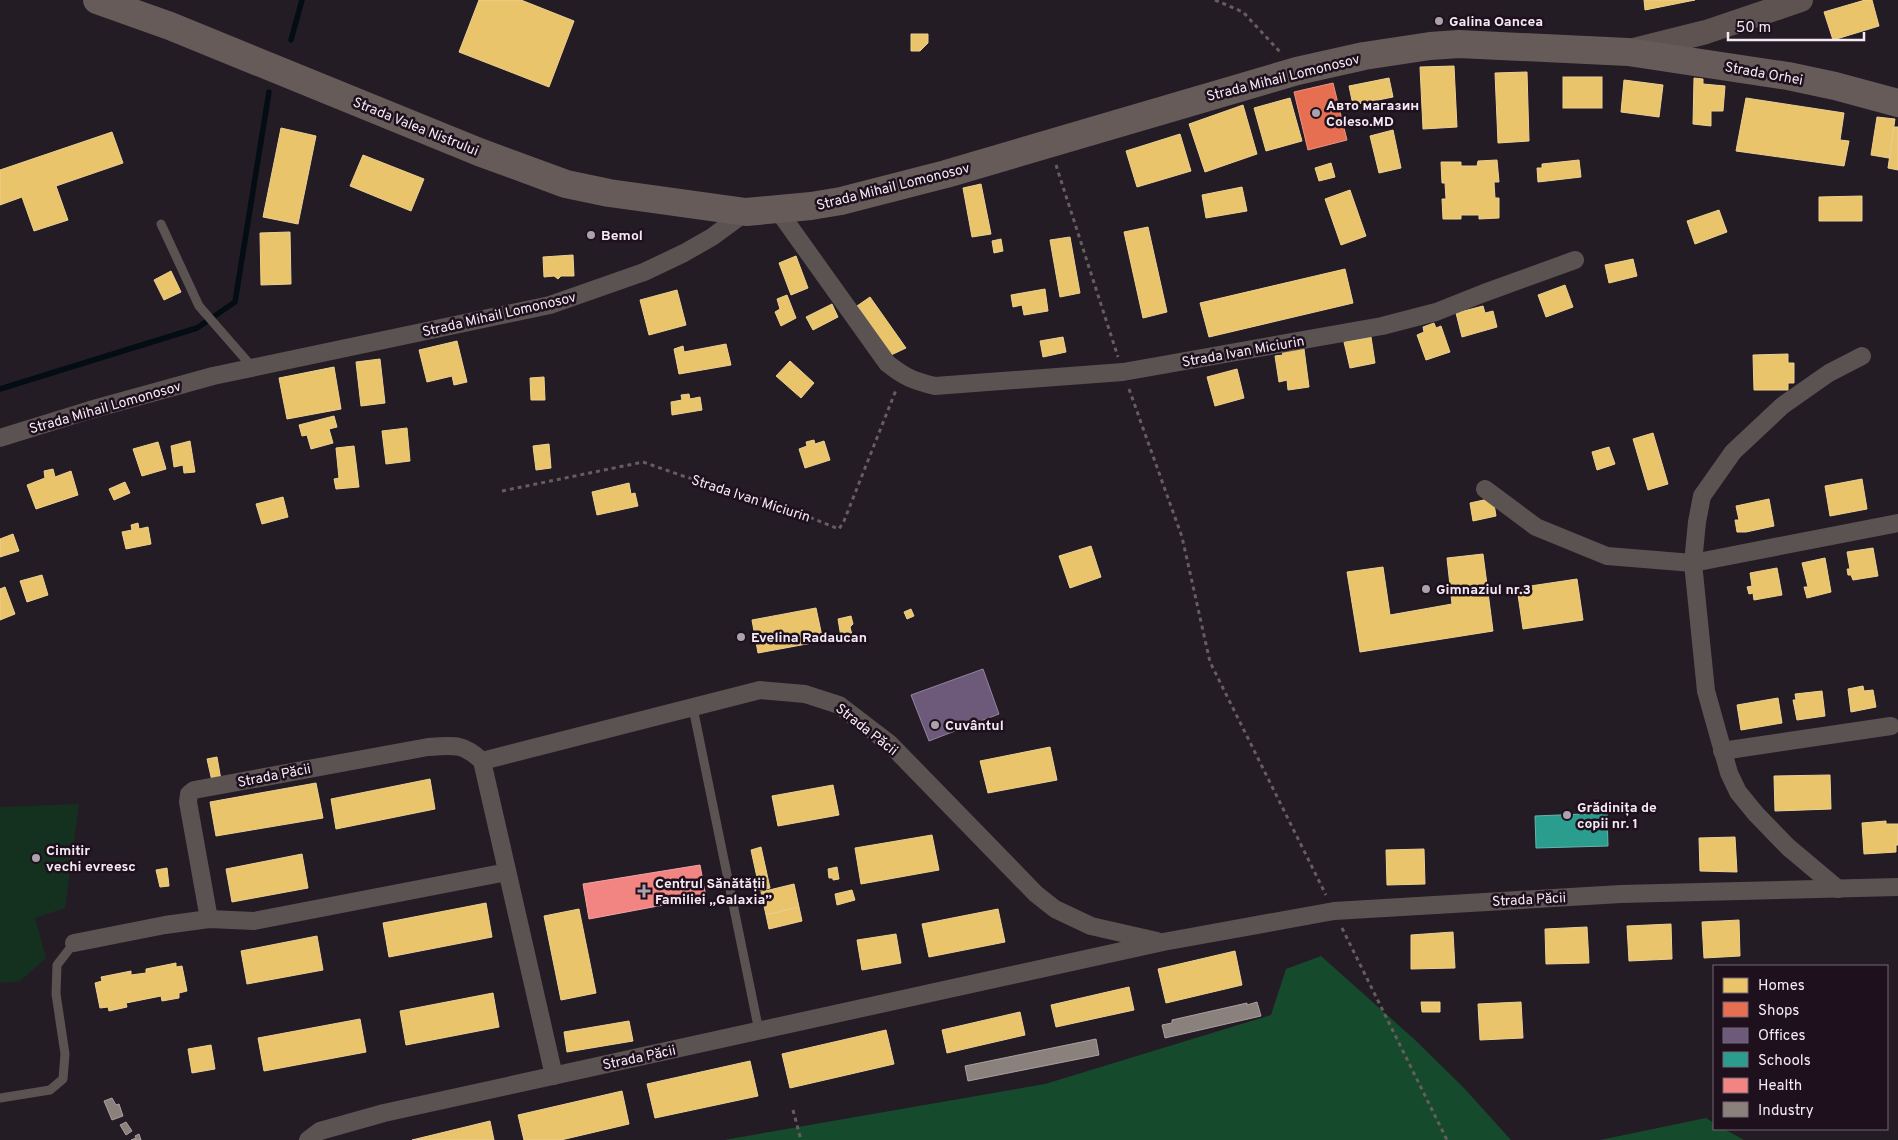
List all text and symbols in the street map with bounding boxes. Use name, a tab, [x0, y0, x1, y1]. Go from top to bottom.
scale bar	[1728, 10, 1864, 42]
place label: Galina Oancea	[1449, 14, 1543, 31]
marker: Galina Oancea	[1433, 15, 1445, 27]
text: 50 m	[1736, 19, 1771, 38]
street label: Strada Mihail Lomonosov	[1205, 51, 1362, 106]
street label: Strada Orhei	[1723, 59, 1804, 90]
street label: Strada Valea Nistrului	[350, 94, 481, 160]
place label: Авто магазин Coleso.MD	[1326, 98, 1419, 131]
marker: Авто магазин Coleso.MD	[1310, 107, 1322, 119]
street label: Strada Mihail Lomonosov	[815, 160, 972, 215]
place label: Bemol	[601, 228, 643, 245]
marker: Bemol	[585, 229, 597, 241]
street label: Strada Mihail Lomonosov	[421, 289, 578, 341]
street label: Strada Ivan Miciurin	[1181, 333, 1306, 372]
street label: Strada Mihail Lomonosov	[27, 379, 183, 438]
street label: Strada Ivan Miciurin	[689, 472, 812, 527]
place label: Gimnaziul nr.3	[1436, 582, 1531, 599]
marker: Gimnaziul nr.3	[1420, 583, 1432, 595]
place label: Evelina Radaucan	[751, 630, 867, 647]
marker: Evelina Radaucan	[735, 631, 747, 643]
street label: Strada Păcii	[832, 701, 901, 760]
place label: Cuvântul	[945, 718, 1004, 735]
marker: Cuvântul	[929, 719, 941, 731]
street label: Strada Păcii	[236, 761, 312, 792]
place label: Grădinița de copii nr. 1	[1577, 800, 1657, 833]
marker: Grădinița de copii nr. 1	[1561, 809, 1573, 821]
place label: Cimitir vechi evreesc	[46, 843, 136, 876]
marker: Cimitir vechi evreesc	[30, 852, 42, 864]
place label: Centrul Sănătății Familiei „Galaxia”	[655, 876, 772, 909]
marker: Centrul Sănătății Familiei „Galaxia”	[637, 884, 651, 898]
street label: Strada Păcii	[1492, 890, 1567, 911]
legend	[1713, 965, 1888, 1130]
text: Homes	[1758, 977, 1805, 996]
text: Shops	[1758, 1002, 1799, 1021]
text: Offices	[1758, 1027, 1805, 1046]
street label: Strada Păcii	[601, 1042, 677, 1075]
text: Schools	[1758, 1052, 1811, 1071]
text: Health	[1758, 1077, 1802, 1096]
text: Industry	[1758, 1102, 1814, 1121]

